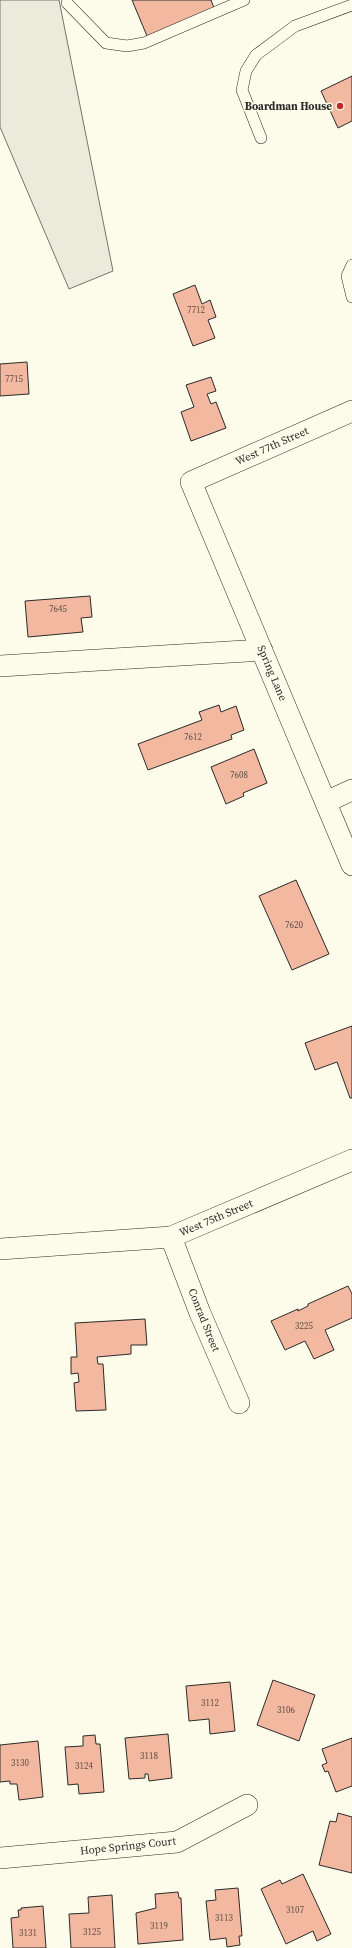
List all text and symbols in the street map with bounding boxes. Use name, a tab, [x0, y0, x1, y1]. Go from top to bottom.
place label: Boardman House	[245, 99, 332, 114]
marker: Boardman House	[335, 101, 345, 111]
house number: 7712	[187, 304, 205, 316]
house number: 7715	[5, 373, 23, 385]
street label: West 77th Street	[233, 423, 311, 469]
house number: 7645	[49, 603, 67, 615]
street label: Spring Lane	[254, 643, 291, 704]
house number: 7612	[184, 731, 202, 743]
house number: 7608	[230, 769, 248, 781]
house number: 7620	[285, 919, 303, 931]
street label: West 75th Street	[177, 1196, 255, 1240]
street label: Conrad Street	[184, 1286, 224, 1354]
house number: 3225	[295, 1320, 313, 1332]
house number: 3112	[201, 1697, 219, 1709]
house number: 3106	[277, 1704, 295, 1716]
house number: 3118	[140, 1750, 158, 1762]
house number: 3130	[11, 1757, 29, 1769]
house number: 3124	[75, 1760, 93, 1772]
street label: Hope Springs Court	[79, 1833, 177, 1858]
house number: 3107	[286, 1904, 304, 1916]
house number: 3113	[215, 1912, 233, 1924]
house number: 3119	[150, 1920, 168, 1932]
house number: 3125	[83, 1926, 101, 1938]
house number: 3131	[19, 1927, 37, 1939]

